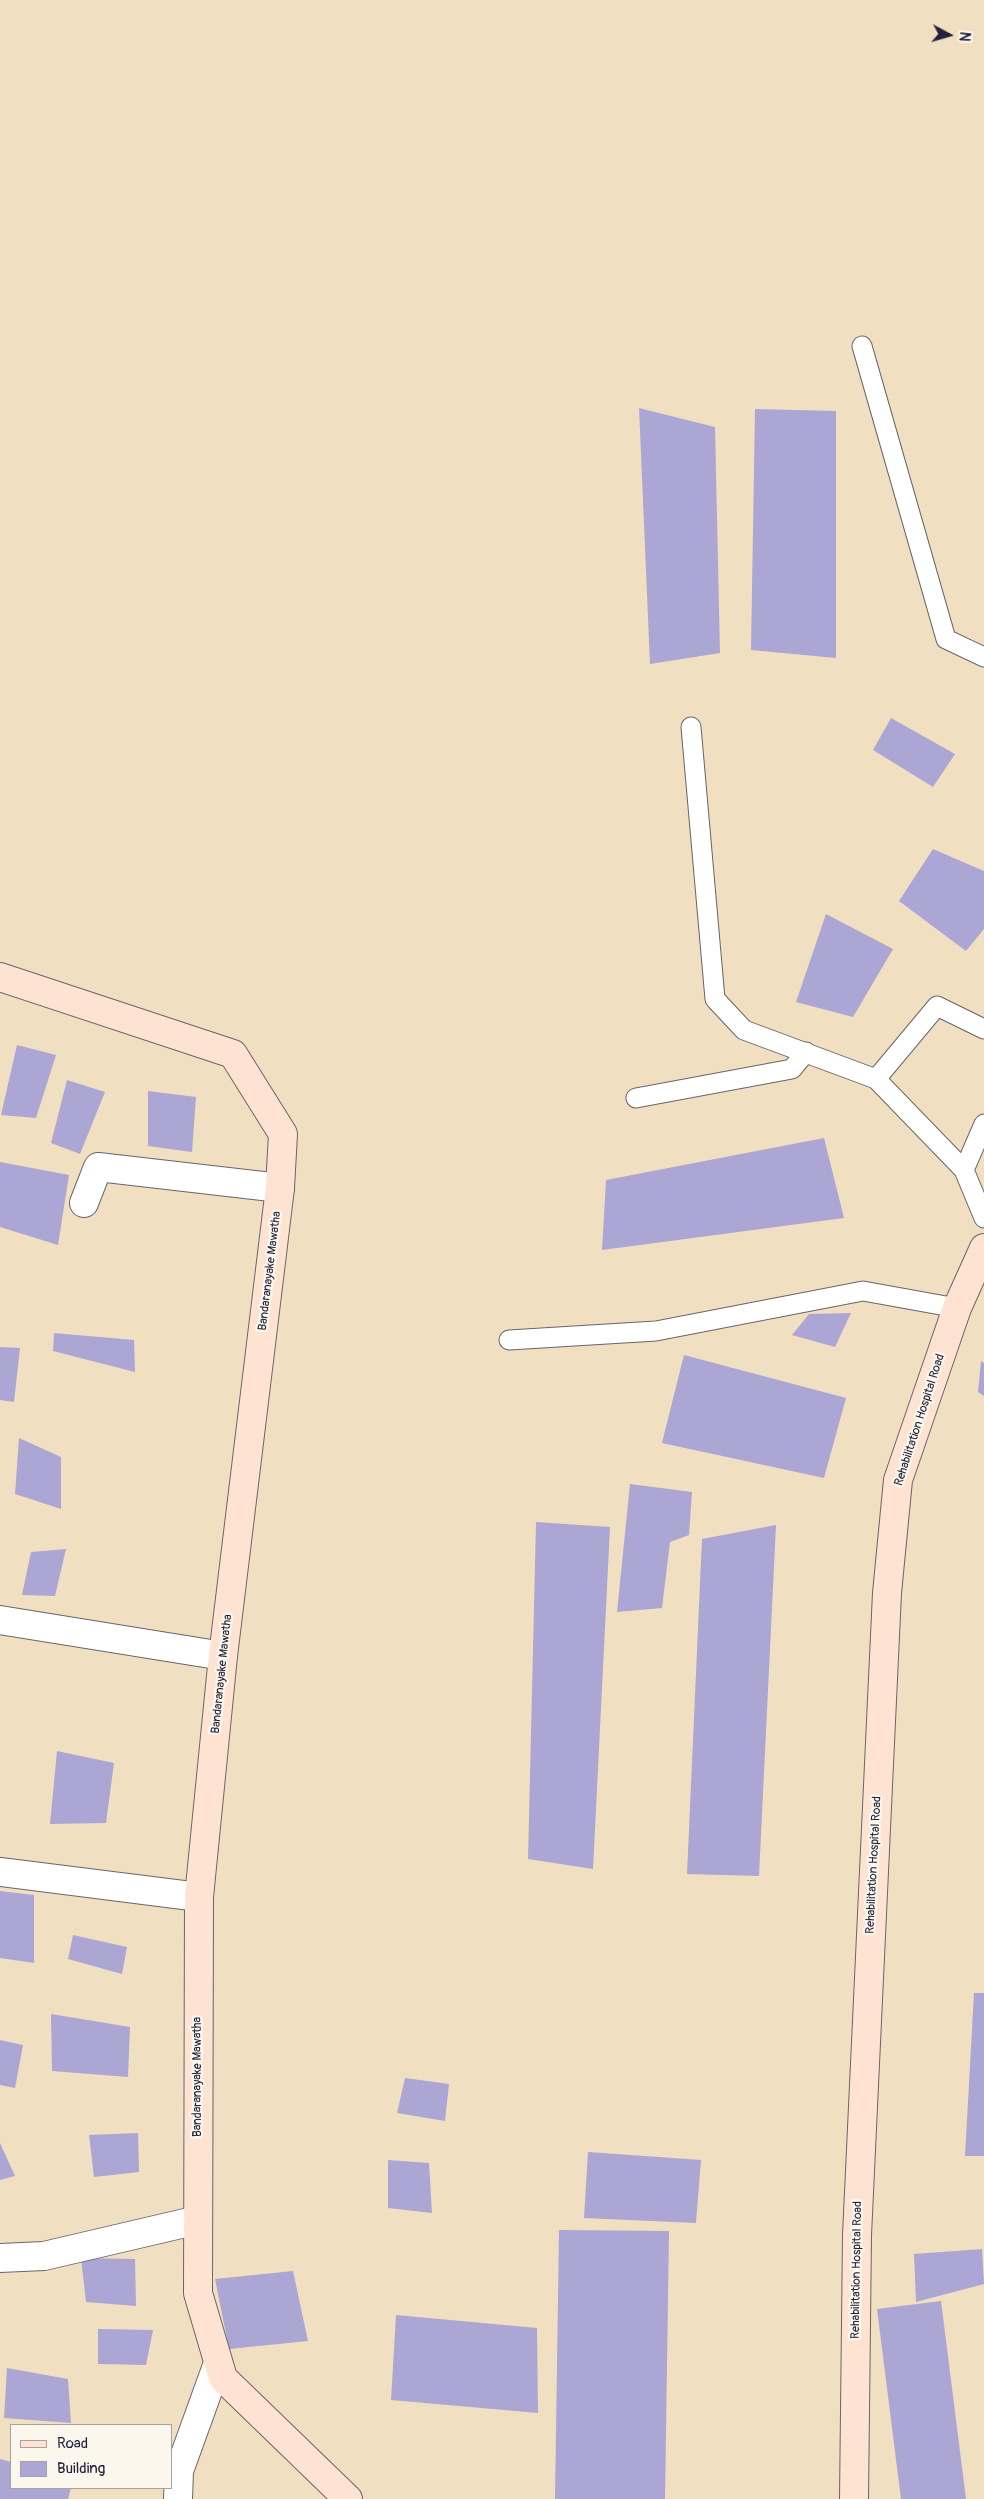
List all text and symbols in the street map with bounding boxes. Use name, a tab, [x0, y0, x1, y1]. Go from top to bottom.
north arrow	[924, 10, 974, 60]
text: N	[955, 31, 973, 42]
street label: Bandaranayake Mawatha	[256, 1211, 284, 1331]
street label: Rehabilitation Hospital Road	[892, 1352, 948, 1488]
street label: Bandaranayake Mawatha	[209, 1614, 235, 1734]
street label: Rehabilitation Hospital Road	[863, 1796, 885, 1934]
street label: Bandaranayake Mawatha	[191, 2017, 205, 2137]
street label: Rehabilitation Hospital Road	[849, 2201, 865, 2339]
legend	[10, 2424, 172, 2489]
text: Road	[57, 2434, 88, 2453]
text: Building	[57, 2459, 105, 2478]

